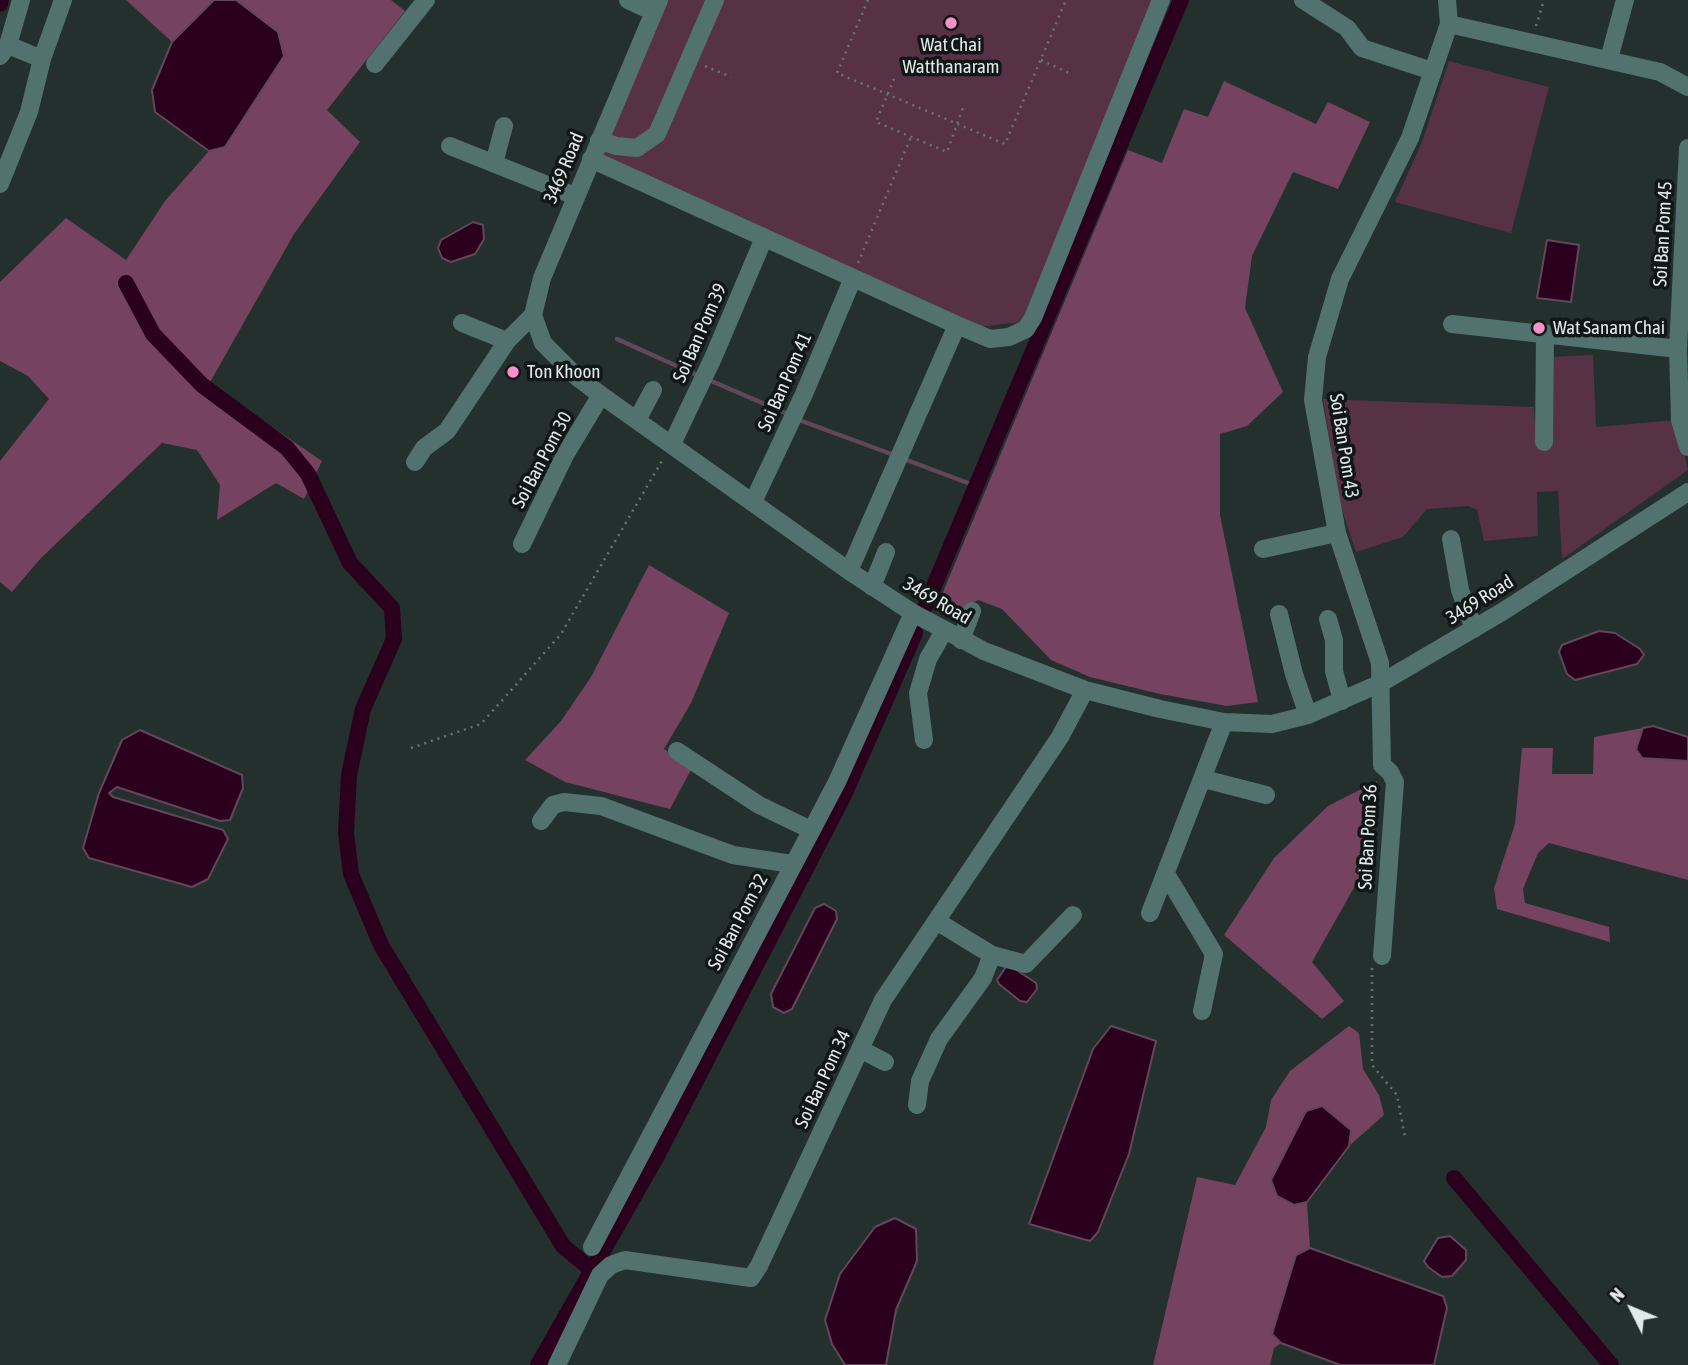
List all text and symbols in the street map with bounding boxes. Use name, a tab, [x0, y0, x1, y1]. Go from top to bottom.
marker: Wat Chai Watthanaram	[943, 15, 959, 31]
place label: Wat Chai Watthanaram	[903, 34, 999, 78]
street label: 3469 Road	[539, 129, 589, 207]
street label: Soi Ban Pom 45	[1649, 181, 1677, 287]
street label: Soi Ban Pom 39	[668, 280, 732, 386]
place label: Wat Sanam Chai	[1553, 317, 1665, 339]
marker: Wat Sanam Chai	[1531, 320, 1547, 336]
street label: Soi Ban Pom 41	[753, 329, 817, 435]
place label: Ton Khoon	[527, 361, 601, 383]
marker: Ton Khoon	[505, 364, 521, 380]
street label: Soi Ban Pom 43	[1324, 392, 1364, 500]
street label: Soi Ban Pom 30	[507, 408, 577, 512]
street label: 3469 Road	[1442, 571, 1518, 629]
street label: 3469 Road	[899, 572, 975, 630]
street label: Soi Ban Pom 36	[1354, 784, 1382, 890]
street label: Soi Ban Pom 32	[703, 870, 773, 974]
street label: Soi Ban Pom 34	[790, 1026, 856, 1132]
north arrow	[1597, 1274, 1667, 1344]
text: N	[1605, 1283, 1629, 1306]

